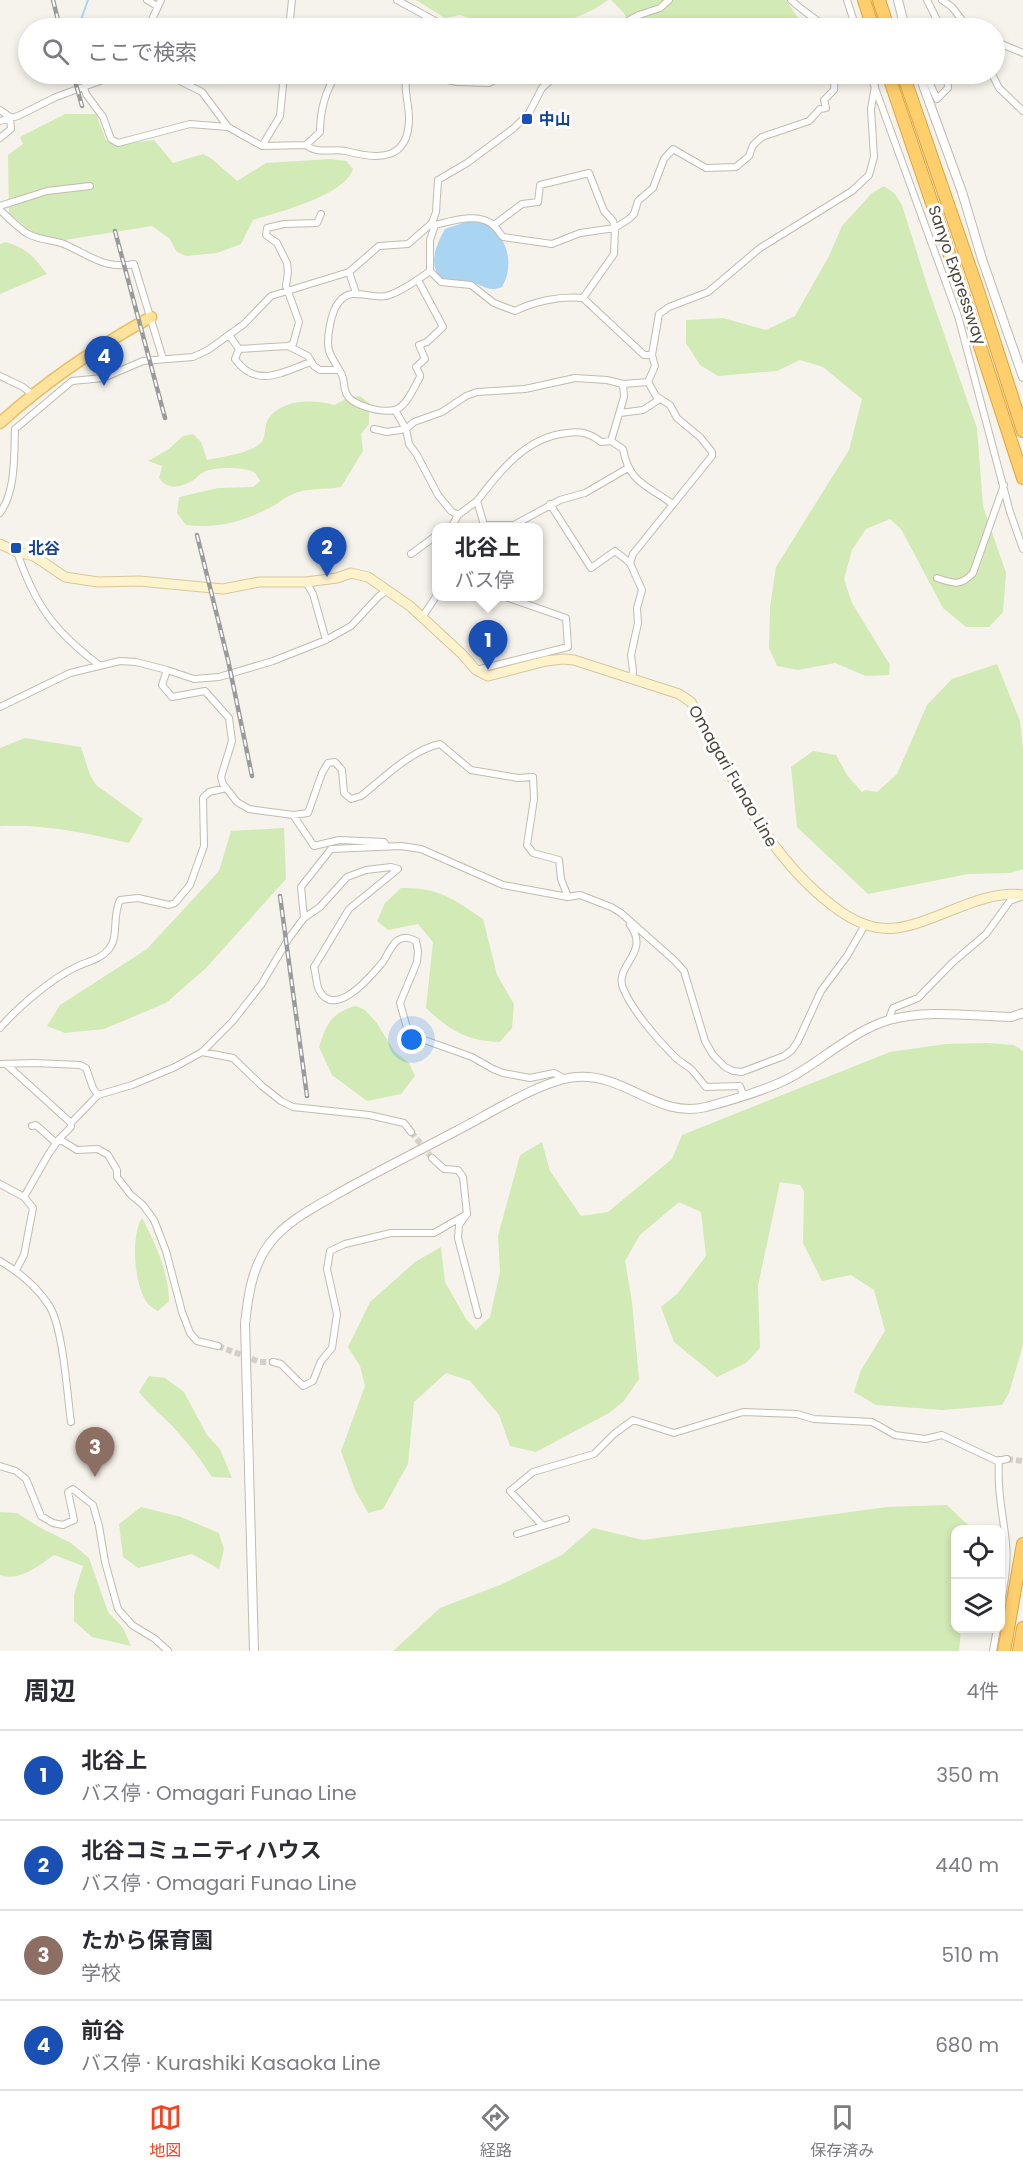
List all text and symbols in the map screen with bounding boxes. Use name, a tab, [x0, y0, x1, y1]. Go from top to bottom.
search box	[18, 18, 1005, 84]
icon: search	[39, 35, 72, 68]
text: ここで検索	[87, 37, 197, 68]
place label: 中山	[539, 108, 571, 131]
marker: 中山	[520, 112, 534, 126]
street label: Sanyo Expressway	[922, 202, 992, 348]
pin: 4	[84, 336, 124, 386]
popup	[432, 523, 543, 601]
pin: 2	[308, 528, 346, 577]
text: 北谷上	[454, 532, 521, 563]
place label: 北谷	[28, 537, 60, 560]
marker: 北谷	[9, 541, 23, 555]
text: バス停	[454, 566, 514, 594]
pin: 1	[468, 620, 508, 670]
street label: Omagari Funao Line	[683, 701, 783, 851]
your location	[397, 1025, 426, 1054]
pin: 3	[76, 1428, 115, 1477]
map controls	[951, 1525, 1005, 1633]
button: locate	[951, 1525, 1005, 1579]
button: layers	[951, 1579, 1005, 1633]
text: 周辺	[24, 1673, 76, 1709]
text: 4件	[966, 1677, 999, 1705]
text: 北谷上	[81, 1745, 147, 1776]
text: 1	[40, 1761, 47, 1789]
text: 350 m	[936, 1761, 999, 1789]
text: バス停 · Omagari Funao Line	[81, 1779, 357, 1807]
text: 北谷コミュニティハウス	[81, 1835, 322, 1866]
text: 2	[38, 1851, 49, 1879]
text: 440 m	[935, 1851, 999, 1879]
text: バス停 · Omagari Funao Line	[81, 1869, 357, 1897]
text: たから保育園	[81, 1925, 213, 1956]
text: 3	[37, 1941, 50, 1969]
text: 510 m	[942, 1941, 999, 1969]
text: 学校	[81, 1959, 121, 1987]
text: 前谷	[81, 2015, 125, 2046]
text: 4	[37, 2031, 50, 2059]
text: 680 m	[935, 2031, 999, 2059]
text: バス停 · Kurashiki Kasaoka Line	[81, 2049, 381, 2077]
tab: 地図	[149, 2101, 182, 2163]
tab: 経路	[479, 2101, 512, 2163]
tab: 保存済み	[810, 2101, 874, 2163]

